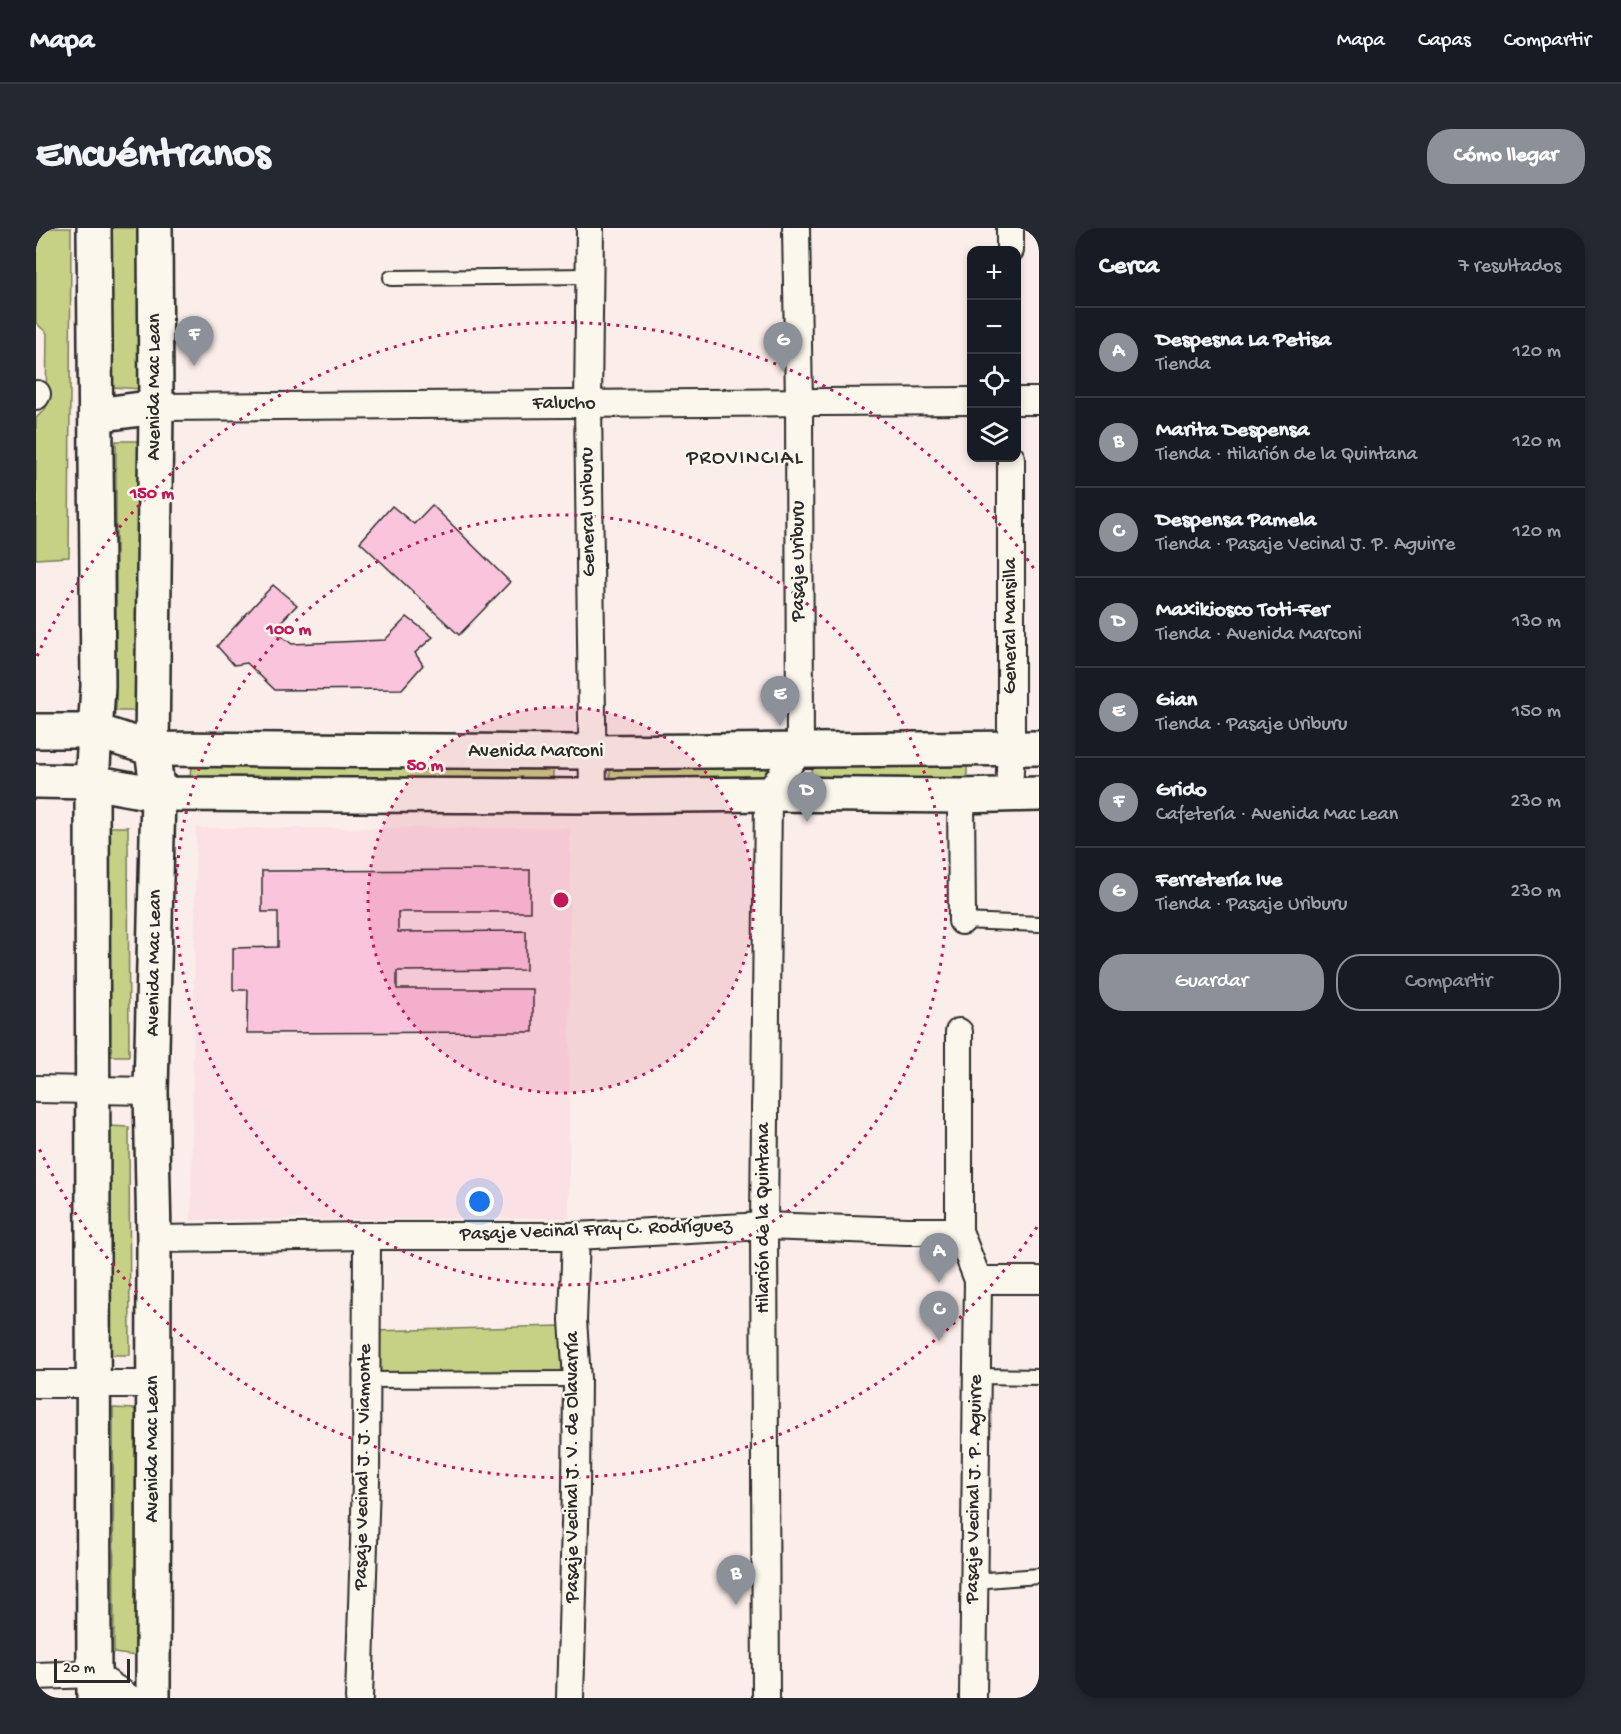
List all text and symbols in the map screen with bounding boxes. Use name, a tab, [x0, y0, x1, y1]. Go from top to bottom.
text: Mapa	[30, 25, 94, 58]
text: Mapa	[1337, 29, 1385, 54]
text: Capas	[1418, 29, 1471, 54]
text: Compartir	[1504, 29, 1591, 54]
button: Cómo llegar	[1427, 129, 1585, 184]
text: Encuéntranos	[36, 132, 270, 181]
map controls	[967, 246, 1021, 462]
button: +	[967, 246, 1021, 300]
text: Cerca	[1099, 252, 1159, 283]
text: 7 resultados	[1459, 256, 1561, 279]
button: −	[967, 300, 1021, 354]
street label: Avenida Mac Lean	[144, 313, 167, 461]
pin: F	[174, 316, 214, 366]
pin: G	[764, 322, 802, 372]
text: Despesna La Petisa	[1156, 328, 1331, 354]
text: A	[1113, 341, 1124, 364]
text: 120 m	[1513, 341, 1561, 364]
button: locate	[967, 354, 1021, 408]
text: Tienda	[1156, 354, 1211, 377]
street label: Falucho	[531, 393, 596, 416]
button: layers	[967, 408, 1021, 462]
text: Marita Despensa	[1156, 418, 1309, 444]
text: B	[1113, 431, 1124, 454]
text: 120 m	[1513, 431, 1561, 454]
text: Tienda · Hilarión de la Quintana	[1156, 444, 1417, 467]
street label: General Uriburu	[576, 446, 602, 577]
district label: PROVINCIAL	[685, 447, 804, 472]
text: 150 m	[129, 484, 174, 505]
street label: Pasaje Uriburu	[788, 500, 811, 622]
text: Despensa Pamela	[1156, 508, 1316, 534]
text: C	[1113, 521, 1124, 544]
text: 120 m	[1513, 521, 1561, 544]
text: Tienda · Pasaje Vecinal J. P. Aguirre	[1156, 534, 1455, 557]
street label: General Mansilla	[1000, 557, 1023, 694]
text: Maxikiosco Toti-Fer	[1156, 598, 1329, 624]
text: D	[1112, 611, 1125, 634]
text: 130 m	[1512, 611, 1561, 634]
text: 100 m	[266, 620, 312, 641]
text: Tienda · Avenida Marconi	[1156, 624, 1362, 647]
pin: E	[760, 676, 800, 726]
text: Gian	[1156, 688, 1197, 714]
text: E	[1112, 701, 1125, 724]
text: 150 m	[1512, 701, 1561, 724]
text: Tienda · Pasaje Uriburu	[1156, 714, 1347, 737]
street label: Avenida Marconi	[468, 741, 604, 764]
text: 50 m	[407, 756, 444, 777]
pin: D	[788, 772, 826, 822]
text: Grido	[1156, 778, 1207, 804]
text: F	[1113, 791, 1124, 814]
text: 230 m	[1511, 791, 1561, 814]
text: Cafetería · Avenida Mac Lean	[1156, 804, 1398, 827]
text: Ferretería Ive	[1156, 868, 1282, 894]
text: G	[1112, 881, 1125, 904]
text: 230 m	[1511, 881, 1561, 904]
street label: Avenida Mac Lean	[142, 889, 168, 1037]
centre of rings	[551, 890, 571, 910]
text: Tienda · Pasaje Uriburu	[1156, 894, 1347, 917]
button: Guardar	[1099, 954, 1324, 1011]
button: Compartir	[1336, 954, 1561, 1011]
street label: Hilarión de la Quintana	[753, 1122, 776, 1313]
your location	[465, 1187, 494, 1216]
street label: Pasaje Vecinal Fray C. Rodríguez	[458, 1215, 734, 1247]
pin: A	[920, 1234, 958, 1283]
pin: C	[920, 1292, 958, 1341]
street label: Pasaje Vecinal J. V. de Olavarría	[562, 1330, 585, 1604]
street label: Pasaje Vecinal J. J. Viamonte	[350, 1343, 378, 1591]
street label: Pasaje Vecinal J. P. Aguirre	[961, 1374, 989, 1605]
street label: Avenida Mac Lean	[142, 1375, 165, 1523]
pin: B	[716, 1556, 756, 1605]
scale bar	[54, 1656, 130, 1684]
text: 20 m	[63, 1660, 95, 1679]

